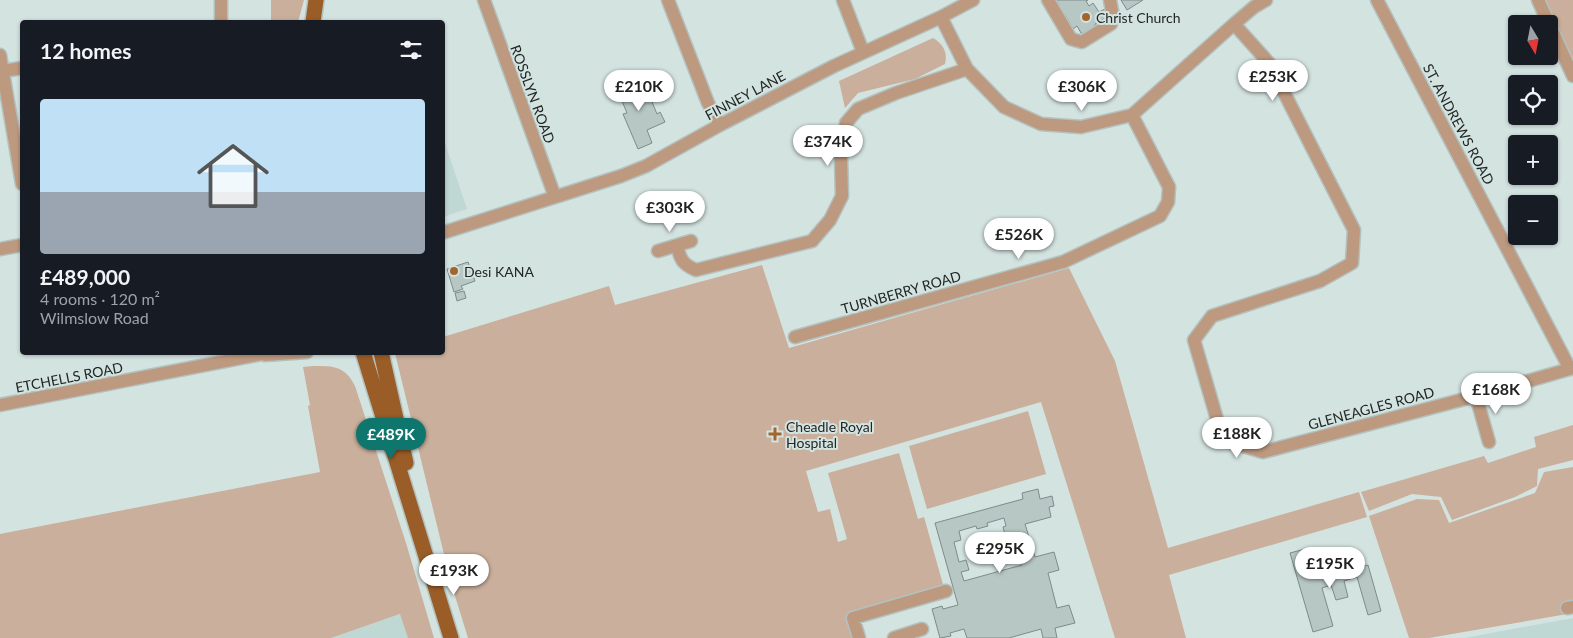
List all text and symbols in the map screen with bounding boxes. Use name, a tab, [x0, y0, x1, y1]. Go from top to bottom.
place label: Christ Church	[1096, 9, 1181, 26]
marker: Christ Church	[1080, 11, 1092, 23]
north arrow	[1508, 15, 1558, 65]
map controls	[1508, 15, 1558, 245]
icon: filters	[397, 36, 425, 64]
text: 12 homes	[40, 38, 131, 63]
street label: ROSSLYN ROAD	[507, 42, 559, 146]
pin: £253K	[1238, 59, 1308, 102]
street label: ST. ANDREWS ROAD	[1420, 61, 1498, 187]
text: £253K	[1249, 66, 1297, 85]
street label: FINNEY LANE	[702, 67, 788, 123]
pin: £210K	[604, 70, 674, 112]
pin: £306K	[1047, 70, 1117, 112]
button: locate	[1508, 75, 1558, 125]
text: £210K	[615, 76, 663, 95]
text: £306K	[1058, 76, 1106, 95]
pin: £374K	[793, 124, 863, 167]
icon: home	[188, 131, 278, 221]
text: £374K	[804, 131, 852, 150]
button: +	[1508, 135, 1558, 185]
pin: £303K	[635, 190, 705, 233]
button: −	[1508, 195, 1558, 245]
text: £303K	[646, 197, 694, 216]
pin: £526K	[984, 218, 1054, 260]
text: £526K	[995, 224, 1043, 243]
place label: Desi KANA	[464, 263, 534, 280]
text: £489,000	[40, 264, 130, 289]
marker: Desi KANA	[448, 265, 460, 277]
street label: TURNBERRY ROAD	[839, 267, 963, 317]
text: 4 rooms · 120 m²	[40, 289, 160, 308]
text: Wilmslow Road	[40, 308, 149, 327]
street label: ETCHELLS ROAD	[14, 358, 124, 396]
pin: £168K	[1461, 372, 1531, 415]
text: £168K	[1472, 379, 1520, 398]
street label: GLENEAGLES ROAD	[1306, 383, 1436, 433]
pin: £188K	[1202, 416, 1272, 459]
pin: £489K	[356, 418, 426, 460]
place label: Cheadle Royal Hospital	[786, 418, 873, 451]
text: £188K	[1213, 423, 1261, 442]
text: £489K	[367, 424, 415, 443]
marker: Cheadle Royal Hospital	[768, 427, 782, 441]
pin: £295K	[965, 532, 1035, 574]
text: £295K	[976, 538, 1024, 557]
pin: £195K	[1295, 546, 1365, 589]
text: £195K	[1306, 553, 1354, 572]
pin: £193K	[419, 554, 489, 596]
text: £193K	[430, 560, 478, 579]

